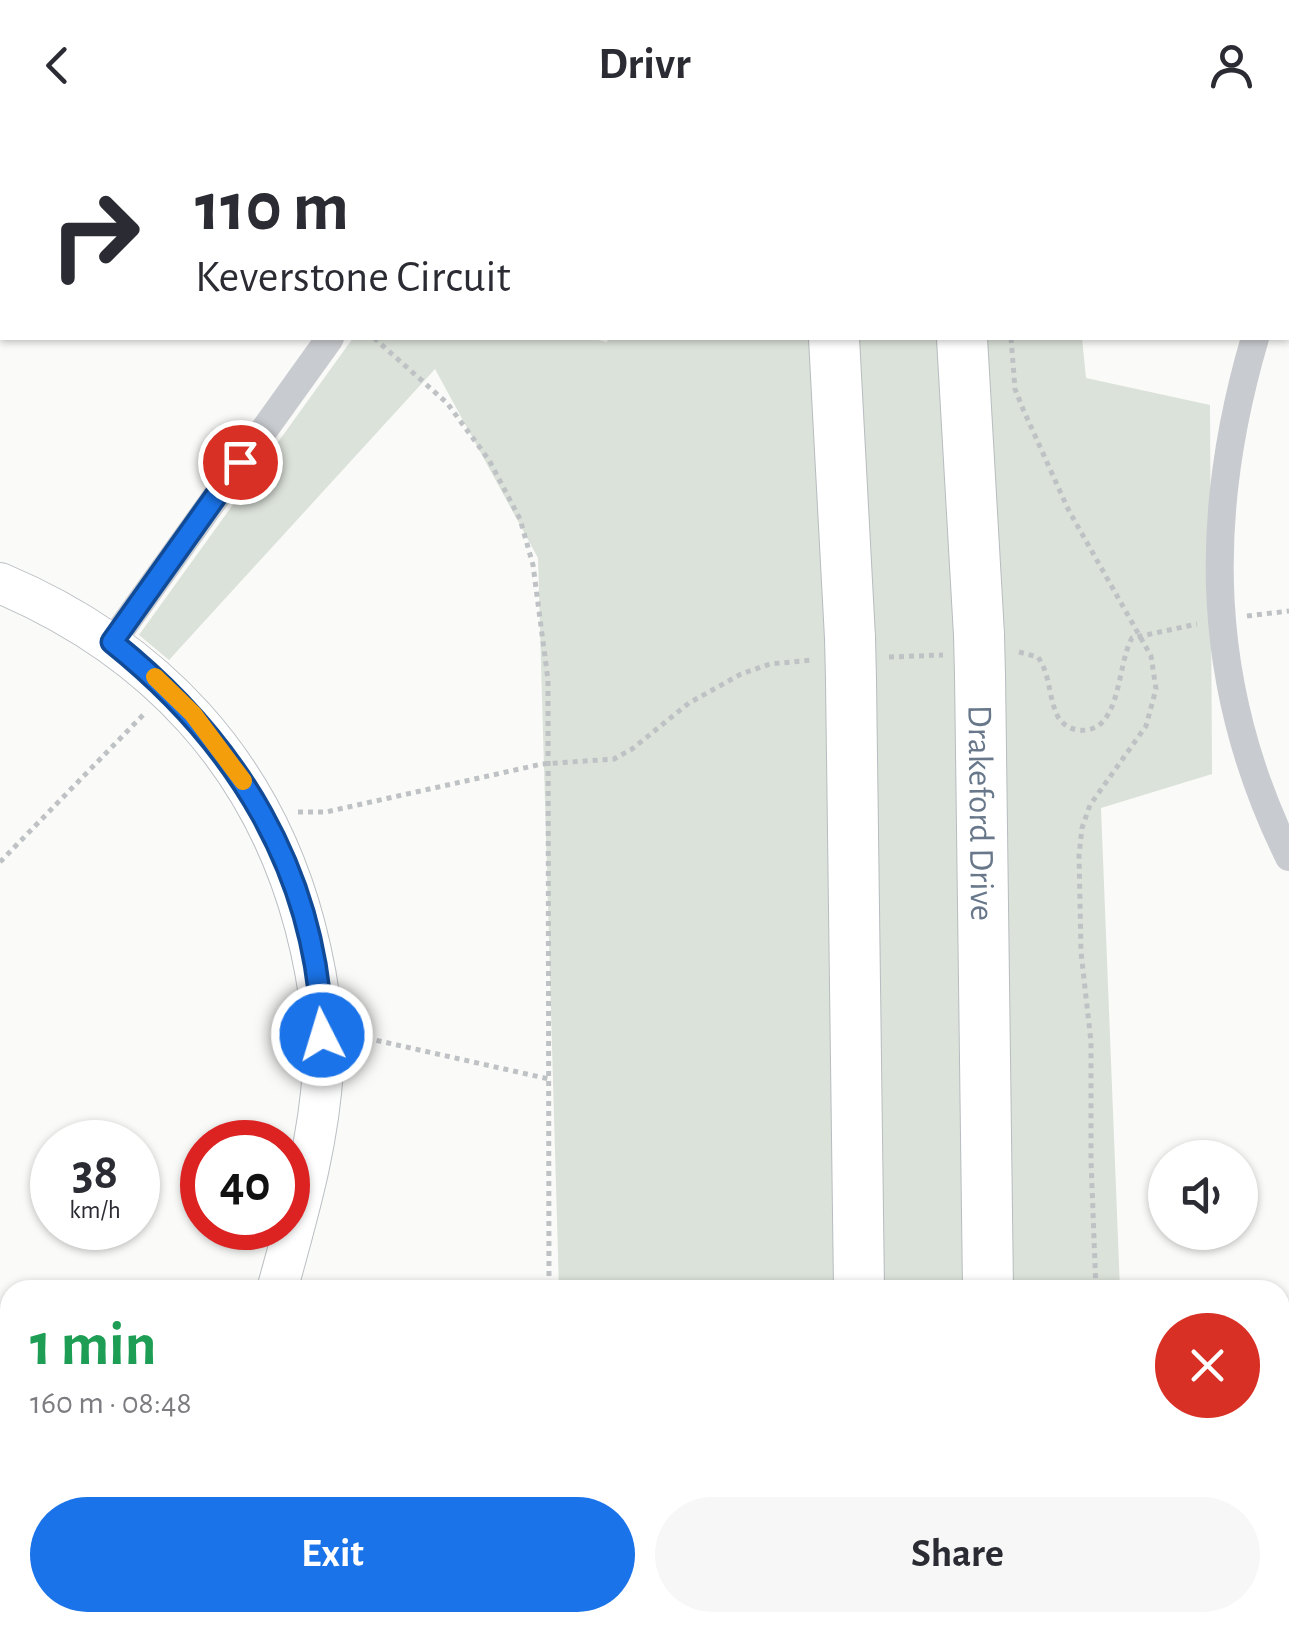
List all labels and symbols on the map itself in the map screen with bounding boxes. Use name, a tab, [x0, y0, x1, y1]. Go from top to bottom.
pin	[198, 420, 283, 505]
street label: Drakeford Drive	[961, 705, 999, 921]
position arrow	[270, 983, 374, 1087]
speed limit sign: 40	[180, 1120, 310, 1250]

